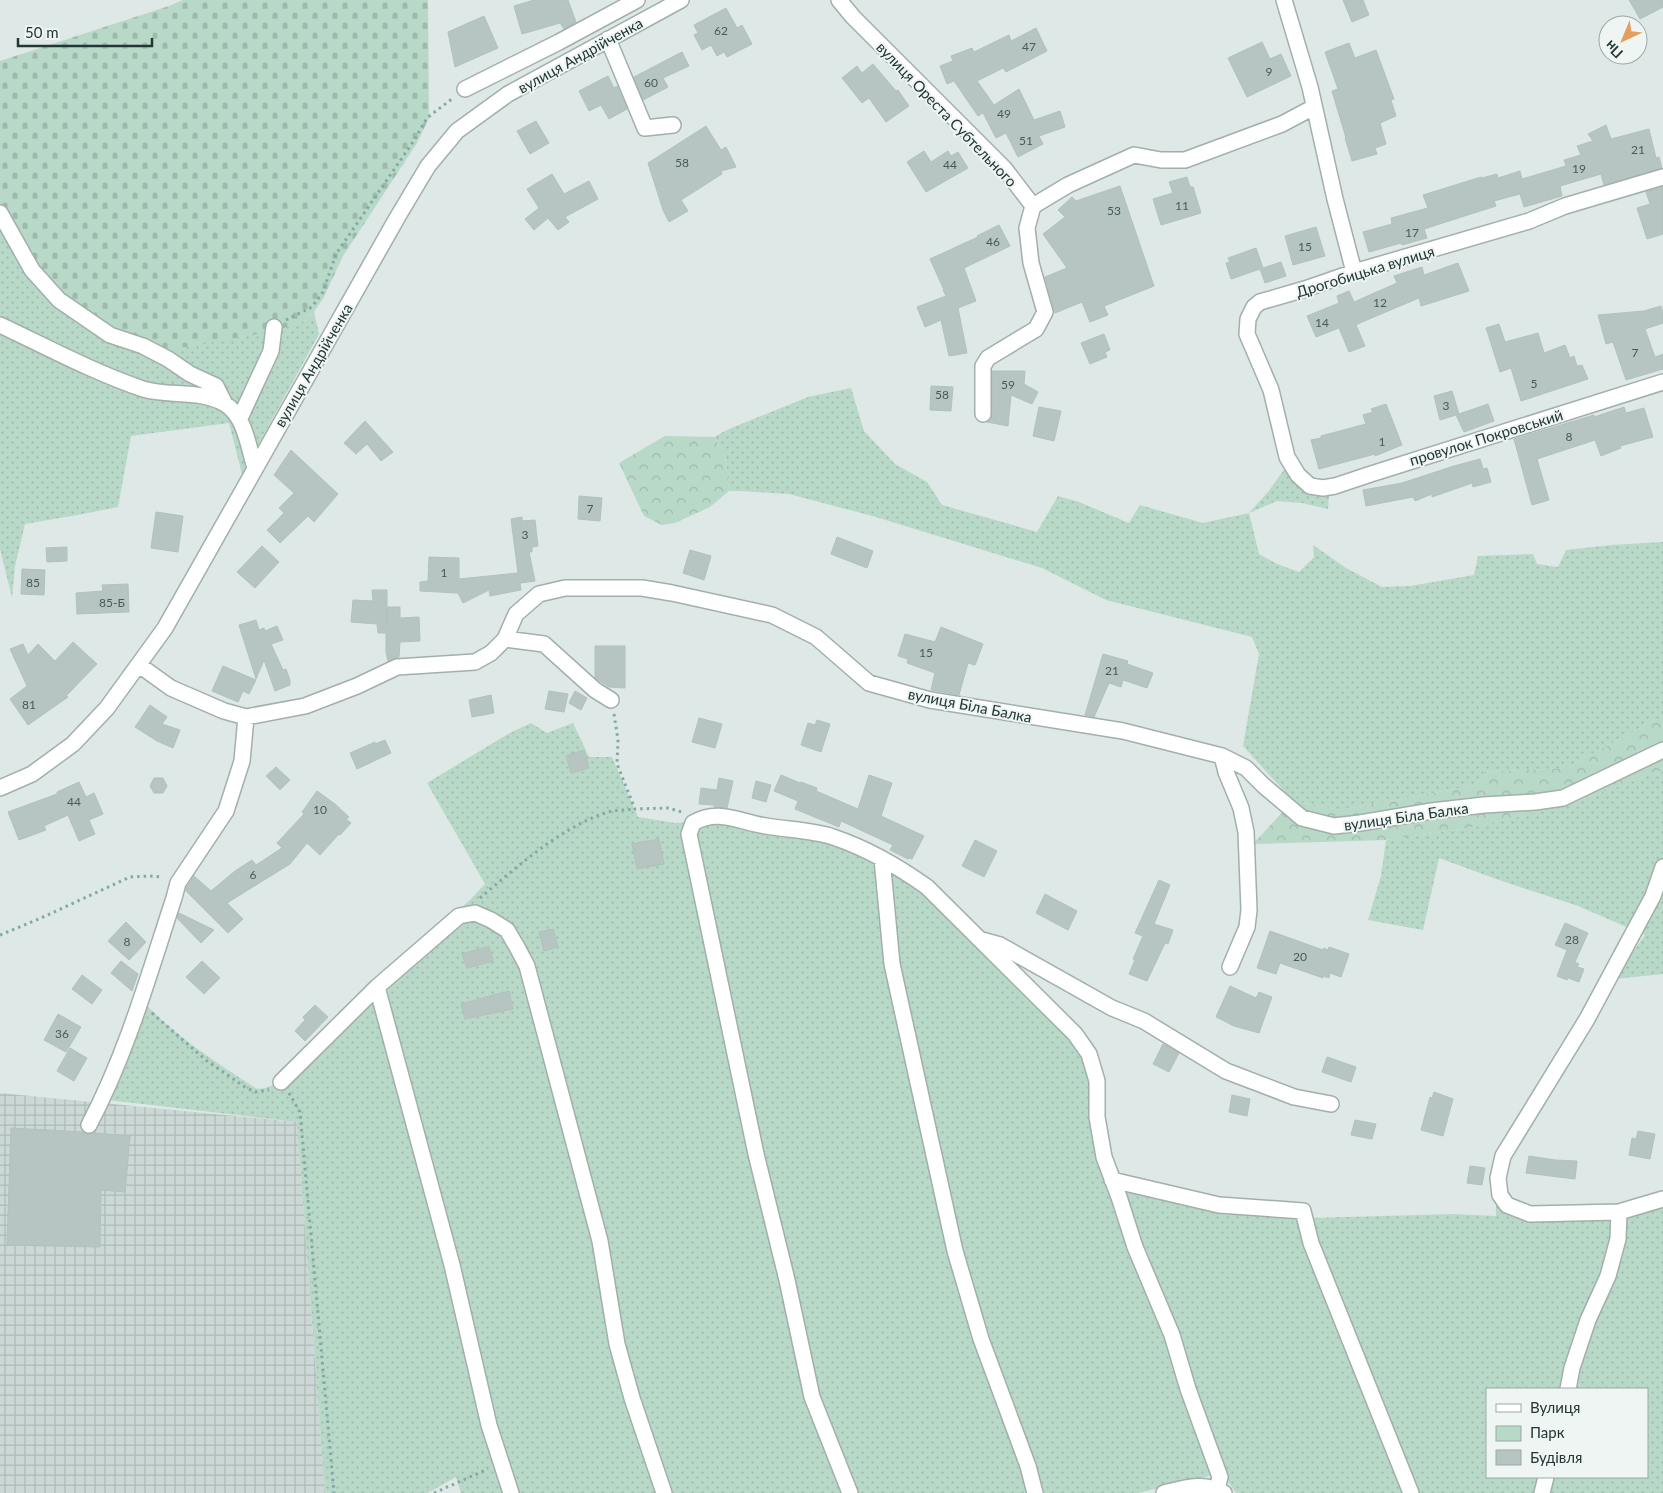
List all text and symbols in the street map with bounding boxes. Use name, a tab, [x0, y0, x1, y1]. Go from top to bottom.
street label: вулиця Андрійченка	[515, 13, 645, 97]
scale bar	[18, 15, 151, 47]
north arrow	[1598, 15, 1648, 65]
text: 50 m	[25, 23, 59, 41]
house number: 62	[714, 23, 728, 38]
text: Пн	[1601, 37, 1626, 62]
street label: вулиця Ореста Субтельного	[873, 38, 1021, 190]
house number: 47	[1022, 39, 1036, 54]
house number: 9	[1266, 64, 1273, 79]
house number: 60	[644, 75, 658, 90]
house number: 49	[997, 106, 1011, 121]
house number: 51	[1019, 133, 1033, 148]
house number: 21	[1631, 142, 1645, 157]
house number: 58	[675, 155, 689, 170]
house number: 44	[943, 157, 957, 172]
house number: 19	[1572, 161, 1586, 176]
house number: 11	[1175, 198, 1189, 213]
house number: 53	[1107, 203, 1121, 218]
house number: 17	[1405, 225, 1419, 240]
house number: 46	[986, 234, 1000, 249]
house number: 15	[1298, 239, 1312, 254]
street label: Дрогобицька вулиця	[1294, 241, 1436, 301]
house number: 12	[1373, 295, 1387, 310]
street label: вулиця Андрійченка	[270, 300, 356, 430]
house number: 14	[1315, 315, 1329, 330]
house number: 7	[1632, 345, 1639, 360]
house number: 5	[1531, 376, 1538, 391]
house number: 59	[1001, 377, 1015, 392]
house number: 58	[935, 387, 949, 402]
house number: 3	[1443, 398, 1450, 413]
street label: провулок Покровський	[1407, 405, 1565, 469]
house number: 8	[1566, 429, 1573, 444]
house number: 1	[1379, 434, 1386, 449]
house number: 7	[587, 501, 594, 516]
house number: 3	[522, 527, 529, 542]
house number: 1	[441, 565, 448, 580]
house number: 85	[26, 575, 40, 590]
house number: 85-Б	[99, 595, 125, 610]
house number: 15	[919, 645, 933, 660]
house number: 21	[1105, 663, 1119, 678]
street label: вулиця Біла Балка	[907, 684, 1033, 726]
house number: 81	[22, 697, 36, 712]
house number: 44	[67, 794, 81, 809]
street label: вулиця Біла Балка	[1343, 798, 1469, 834]
house number: 10	[313, 802, 327, 817]
house number: 6	[250, 867, 257, 882]
house number: 28	[1565, 932, 1579, 947]
house number: 8	[124, 934, 131, 949]
house number: 20	[1293, 949, 1307, 964]
house number: 36	[55, 1026, 69, 1041]
legend	[1486, 1388, 1648, 1478]
text: Вулиця	[1530, 1398, 1580, 1416]
text: Парк	[1530, 1423, 1565, 1441]
text: Будівля	[1530, 1448, 1582, 1466]

